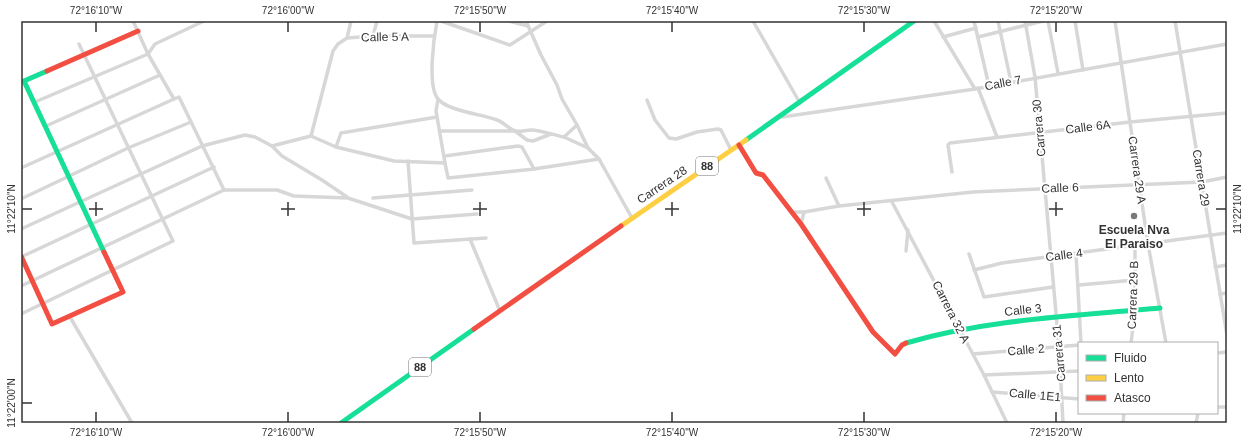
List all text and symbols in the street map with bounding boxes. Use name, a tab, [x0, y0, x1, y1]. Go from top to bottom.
text: 72°16'10"W	[70, 5, 123, 16]
text: 72°16'00"W	[262, 5, 315, 16]
text: 72°15'50"W	[454, 5, 507, 16]
text: 72°15'40"W	[646, 5, 699, 16]
text: 72°15'30"W	[838, 5, 891, 16]
text: 72°15'20"W	[1030, 5, 1083, 16]
street label: Calle 5 A	[361, 30, 409, 44]
street label: Calle 7	[983, 73, 1023, 93]
street label: Carrera 30	[1029, 98, 1048, 157]
street label: Calle 6A	[1065, 117, 1111, 137]
street label: Carrera 29 A	[1125, 135, 1149, 205]
street label: Carrera 29	[1190, 149, 1212, 208]
road number: 88	[696, 157, 718, 175]
street label: Carrera 28	[634, 163, 690, 207]
street label: Calle 6	[1041, 180, 1079, 196]
text: 11°22'10"N	[6, 184, 17, 234]
text: 11°22'10"N	[1232, 184, 1243, 234]
marker: Escuela Nva El Paraiso	[1129, 211, 1139, 221]
place label: Escuela Nva El Paraiso	[1099, 223, 1170, 251]
street label: Calle 4	[1045, 246, 1084, 264]
street label: Carrera 29 B	[1125, 260, 1141, 330]
street label: Carrera 32 A	[929, 279, 973, 345]
street label: Calle 3	[1004, 301, 1043, 319]
street label: Carrera 31	[1049, 323, 1068, 382]
street label: Calle 2	[1007, 341, 1046, 359]
legend	[1078, 342, 1218, 414]
text: Fluido	[1114, 351, 1147, 365]
road number: 88	[409, 358, 431, 376]
text: Lento	[1114, 371, 1144, 385]
text: 11°22'00"N	[6, 378, 17, 428]
street label: Calle 1E1	[1008, 386, 1062, 404]
text: Atasco	[1114, 391, 1151, 405]
text: 72°16'10"W	[70, 427, 123, 438]
text: 72°16'00"W	[262, 427, 315, 438]
text: 72°15'50"W	[454, 427, 507, 438]
text: 72°15'40"W	[646, 427, 699, 438]
text: 72°15'30"W	[838, 427, 891, 438]
text: 72°15'20"W	[1030, 427, 1083, 438]

